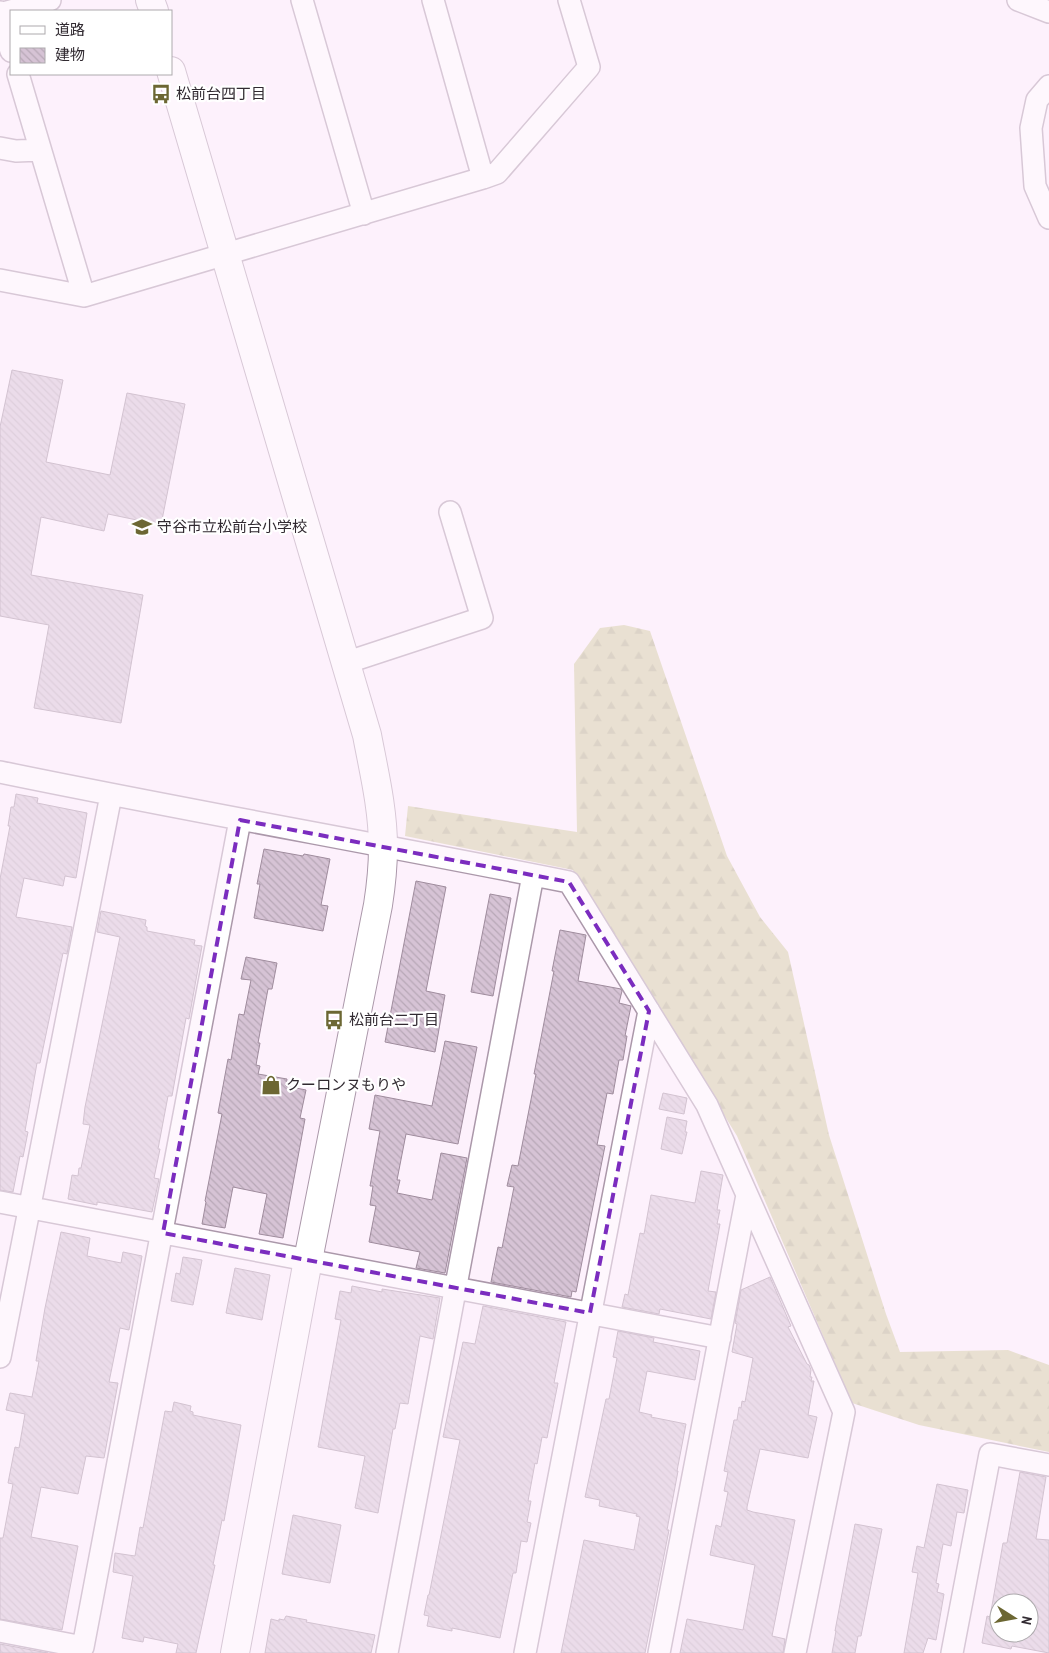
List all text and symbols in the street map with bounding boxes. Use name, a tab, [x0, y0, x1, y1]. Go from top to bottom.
legend	[10, 10, 172, 75]
text: 道路	[55, 19, 85, 40]
text: 建物	[55, 44, 85, 65]
bus stop icon: 松前台四丁目	[150, 83, 172, 105]
place label: 松前台四丁目	[176, 83, 266, 104]
school or university icon: 守谷市立松前台小学校	[131, 516, 153, 538]
place label: 守谷市立松前台小学校	[157, 516, 307, 537]
bus stop icon: 松前台二丁目	[323, 1009, 345, 1031]
place label: 松前台二丁目	[349, 1009, 439, 1030]
shop icon: クーロンヌもりや	[260, 1074, 282, 1096]
place label: クーロンヌもりや	[286, 1074, 406, 1095]
north arrow	[989, 1593, 1039, 1643]
text: N	[1017, 1615, 1036, 1626]

